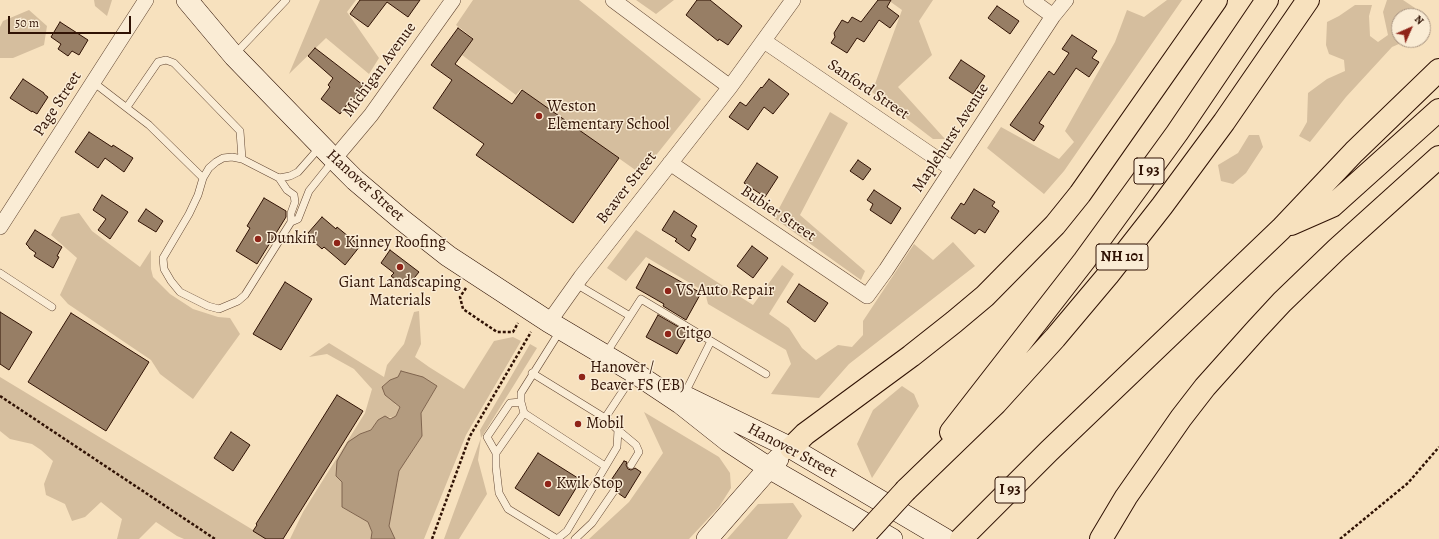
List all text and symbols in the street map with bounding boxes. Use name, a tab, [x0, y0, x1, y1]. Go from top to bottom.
scale bar	[10, 8, 133, 34]
north arrow	[1391, 8, 1431, 48]
text: N	[1411, 12, 1427, 28]
text: 50 m	[15, 15, 39, 31]
street label: Michigan Avenue	[339, 19, 421, 121]
street label: Sanford Street	[823, 56, 913, 124]
street label: Page Street	[30, 68, 86, 140]
street label: Maplehurst Avenue	[909, 80, 993, 196]
place label: Weston Elementary School	[547, 97, 670, 135]
marker: Weston Elementary School	[534, 111, 544, 121]
street label: Hanover Street	[322, 146, 408, 226]
street label: Beaver Street	[593, 148, 661, 228]
road number: I 93	[1134, 158, 1164, 184]
street label: Bubier Street	[737, 182, 819, 246]
place label: Dunkin'	[266, 229, 317, 249]
place label: Kinney Roofing	[345, 233, 446, 253]
marker: Dunkin'	[253, 234, 263, 244]
marker: Kinney Roofing	[332, 238, 342, 248]
road number: NH 101	[1096, 244, 1148, 270]
marker: Giant Landscaping Materials	[395, 262, 405, 272]
place label: Giant Landscaping Materials	[339, 273, 461, 311]
place label: VS Auto Repair	[676, 281, 774, 301]
marker: VS Auto Repair	[663, 286, 673, 296]
place label: Citgo	[676, 324, 711, 344]
marker: Citgo	[663, 329, 673, 339]
place label: Hanover / Beaver FS (EB)	[590, 358, 685, 396]
marker: Hanover / Beaver FS (EB)	[577, 372, 587, 382]
place label: Mobil	[586, 414, 624, 434]
marker: Mobil	[573, 419, 583, 429]
street label: Hanover Street	[744, 419, 840, 483]
place label: Kwik Stop	[556, 474, 623, 494]
road number: I 93	[995, 477, 1025, 503]
marker: Kwik Stop	[543, 479, 553, 489]

